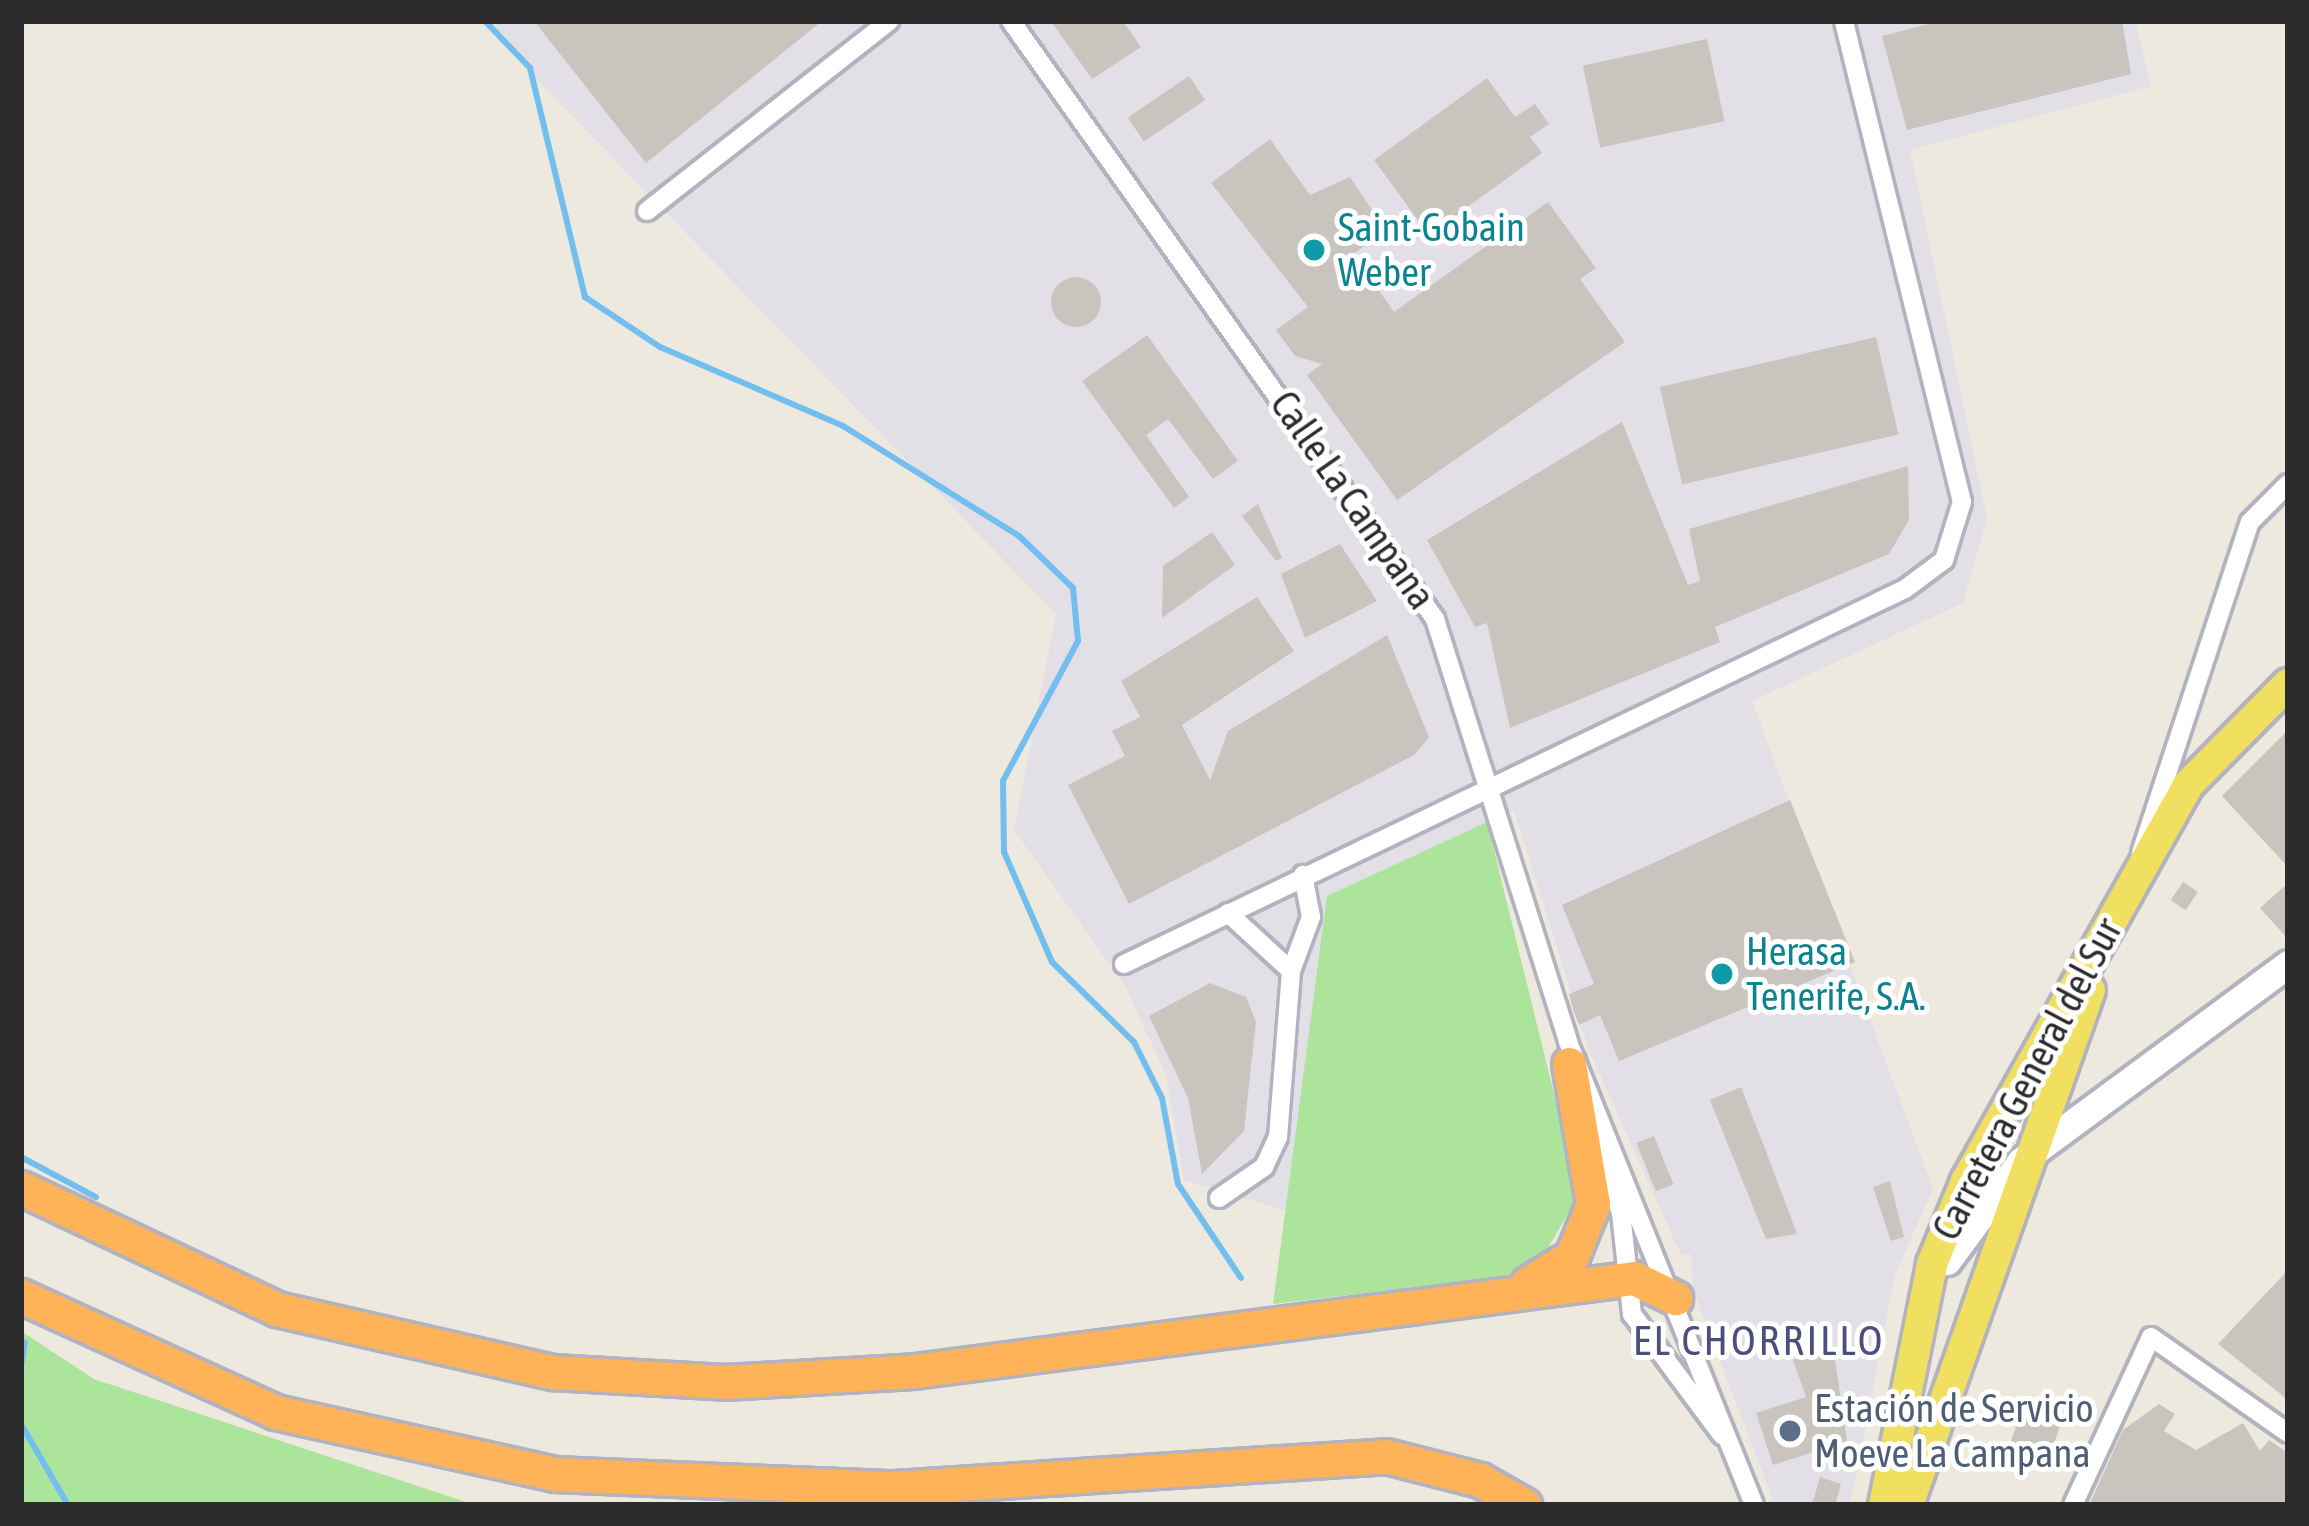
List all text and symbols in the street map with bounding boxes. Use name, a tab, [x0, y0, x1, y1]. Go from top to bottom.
place label: Saint-Gobain Weber	[1338, 205, 1525, 296]
marker: Saint-Gobain Weber	[1301, 237, 1327, 263]
street label: Calle La Campana	[1261, 382, 1445, 618]
street label: Carretera General del Sur	[1922, 910, 2132, 1248]
place label: Herasa Tenerife, S.A.	[1746, 929, 1926, 1020]
marker: Herasa Tenerife, S.A.	[1709, 961, 1735, 987]
district label: EL CHORRILLO	[1633, 1315, 1885, 1365]
place label: Estación de Servicio Moeve La Campana	[1814, 1386, 2094, 1477]
marker: Estación de Servicio Moeve La Campana	[1777, 1418, 1803, 1444]

